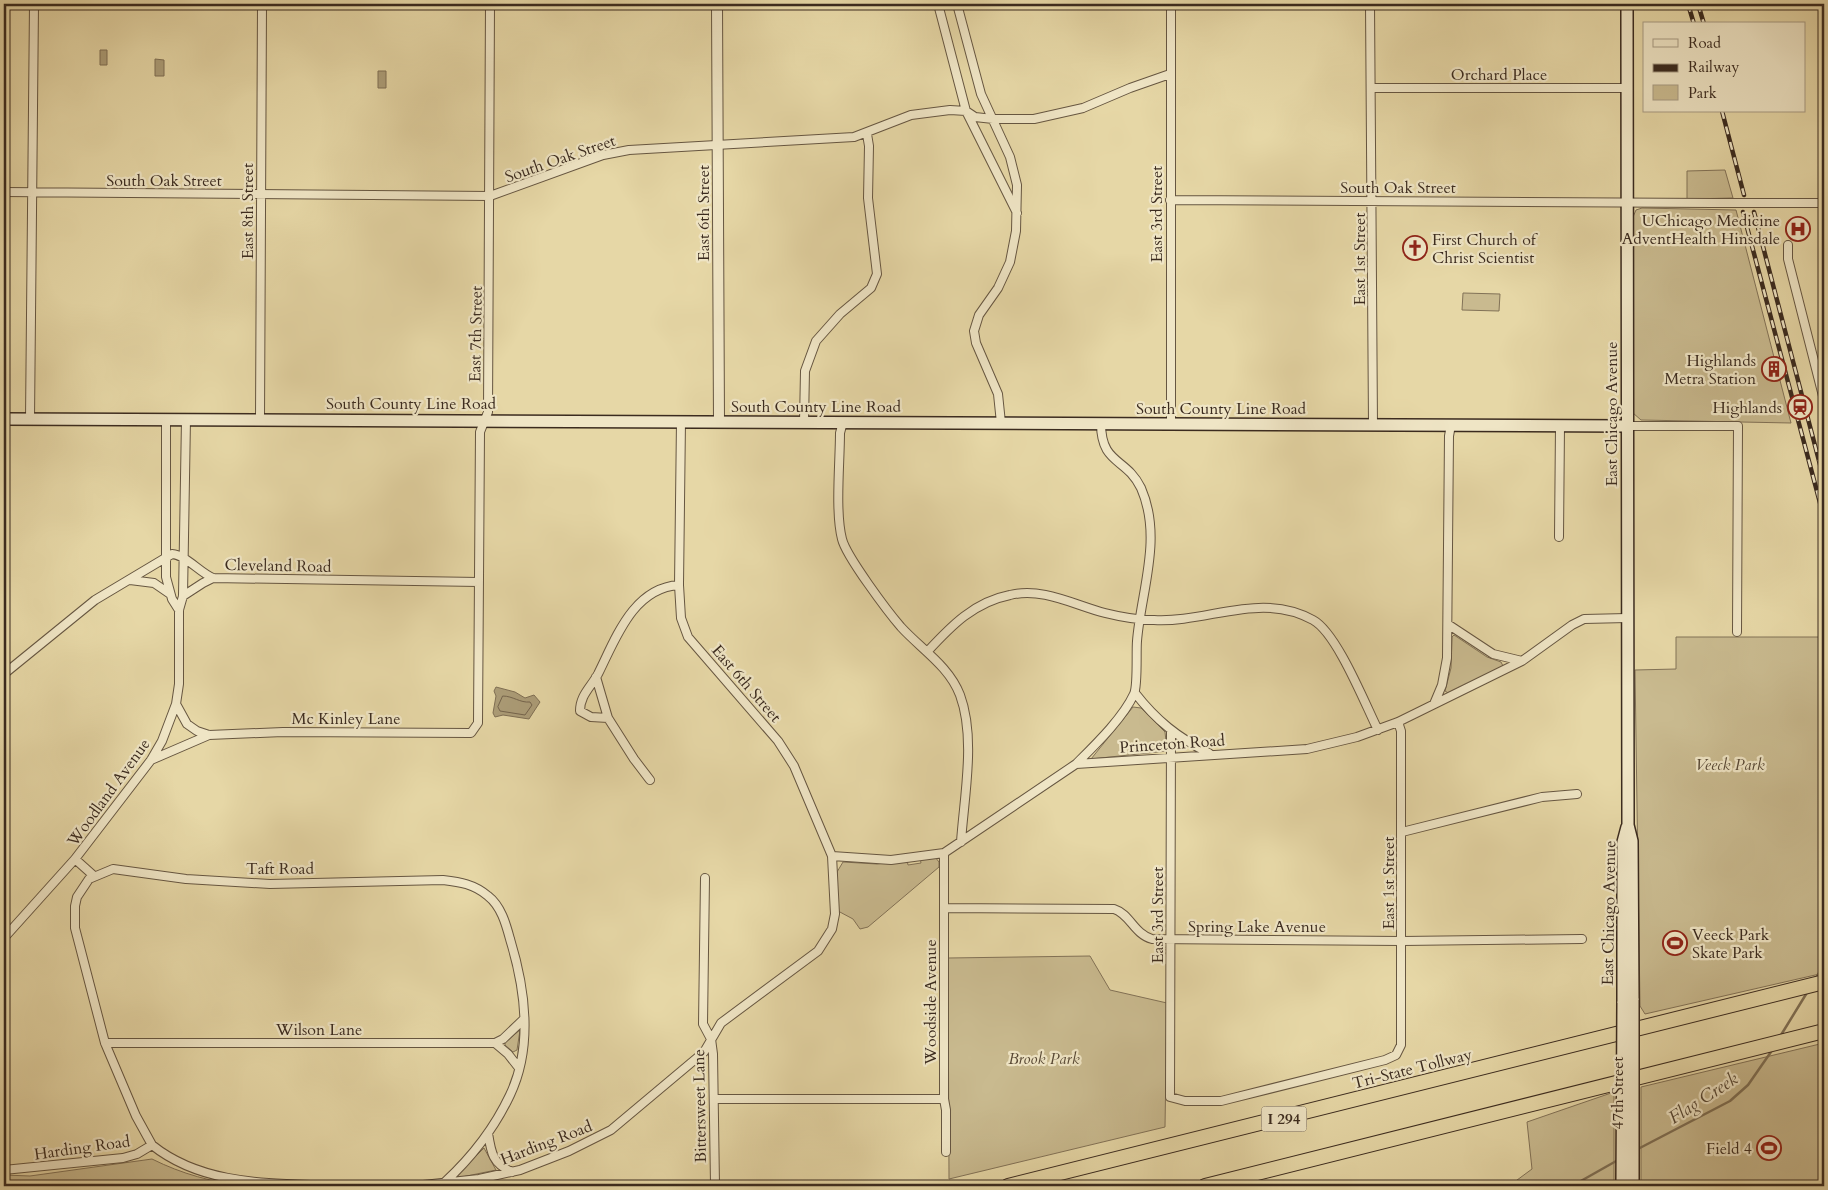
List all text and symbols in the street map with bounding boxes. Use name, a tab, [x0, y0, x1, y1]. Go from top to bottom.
legend	[1643, 22, 1806, 112]
text: Road	[1688, 33, 1721, 53]
text: Railway	[1688, 57, 1739, 77]
street label: Orchard Place	[1451, 64, 1547, 86]
text: Park	[1688, 83, 1717, 103]
street label: South Oak Street	[502, 130, 619, 188]
street label: East 8th Street	[237, 163, 259, 259]
street label: East 6th Street	[693, 165, 715, 261]
street label: East 3rd Street	[1146, 166, 1168, 262]
street label: South Oak Street	[106, 170, 222, 192]
street label: South Oak Street	[1340, 177, 1456, 199]
place label: UChicago Medicine AdventHealth Hinsdale	[1622, 210, 1780, 250]
street label: East 1st Street	[1349, 213, 1371, 305]
hospital icon: UChicago Medicine AdventHealth Hinsdale	[1785, 216, 1811, 242]
place label: First Church of Christ Scientist	[1432, 229, 1539, 269]
church icon: First Church of Christ Scientist	[1402, 235, 1428, 261]
street label: East 7th Street	[464, 286, 488, 382]
street label: East Chicago Avenue	[1601, 341, 1623, 487]
place label: Highlands Metra Station	[1664, 350, 1756, 390]
building icon: Highlands Metra Station	[1761, 356, 1787, 382]
street label: South County Line Road	[326, 393, 497, 415]
station icon: Highlands	[1787, 394, 1813, 420]
street label: South County Line Road	[731, 396, 902, 418]
place label: Highlands	[1712, 397, 1782, 419]
street label: South County Line Road	[1136, 398, 1307, 420]
street label: Cleveland Road	[224, 554, 332, 578]
street label: East 6th Street	[706, 640, 786, 727]
street label: Mc Kinley Lane	[291, 708, 401, 730]
street label: Princeton Road	[1119, 729, 1226, 759]
street label: Woodland Avenue	[62, 734, 155, 852]
park label: Veeck Park	[1695, 754, 1765, 776]
street label: East 1st Street	[1378, 837, 1400, 929]
street label: East Chicago Avenue	[1597, 840, 1621, 986]
street label: Taft Road	[246, 858, 315, 880]
street label: East 3rd Street	[1147, 867, 1169, 963]
street label: Spring Lake Avenue	[1188, 916, 1326, 938]
place label: Veeck Park Skate Park	[1692, 924, 1770, 964]
sports icon: Veeck Park Skate Park	[1662, 930, 1688, 956]
street label: Woodside Avenue	[920, 939, 942, 1066]
street label: Wilson Lane	[275, 1019, 362, 1041]
street label: Tri-State Tollway	[1350, 1043, 1475, 1094]
park label: Brook Park	[1008, 1048, 1080, 1070]
street label: Bittersweet Lane	[688, 1049, 712, 1163]
street label: 47th Street	[1607, 1056, 1629, 1130]
water label: Flag Creek	[1664, 1067, 1743, 1130]
road number: I 294	[1262, 1106, 1306, 1132]
street label: Harding Road	[497, 1115, 596, 1171]
street label: Harding Road	[33, 1130, 132, 1166]
sports icon: Field 4	[1756, 1135, 1782, 1161]
place label: Field 4	[1706, 1138, 1752, 1160]

